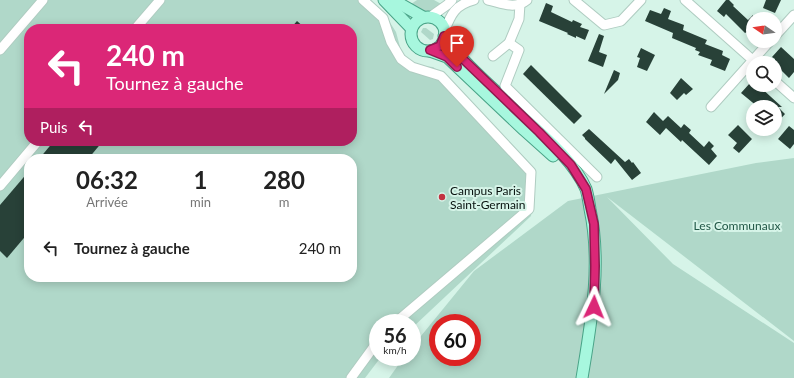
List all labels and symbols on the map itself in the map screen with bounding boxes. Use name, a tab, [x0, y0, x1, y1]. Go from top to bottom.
north arrow	[746, 12, 782, 48]
pin	[440, 26, 474, 67]
place label: Campus Paris Saint-Germain	[450, 183, 525, 212]
marker: Campus Paris Saint-Germain	[437, 192, 447, 202]
park label: Les Communaux	[694, 218, 780, 233]
position arrow	[573, 286, 615, 328]
speed limit sign: 60	[429, 314, 481, 366]

